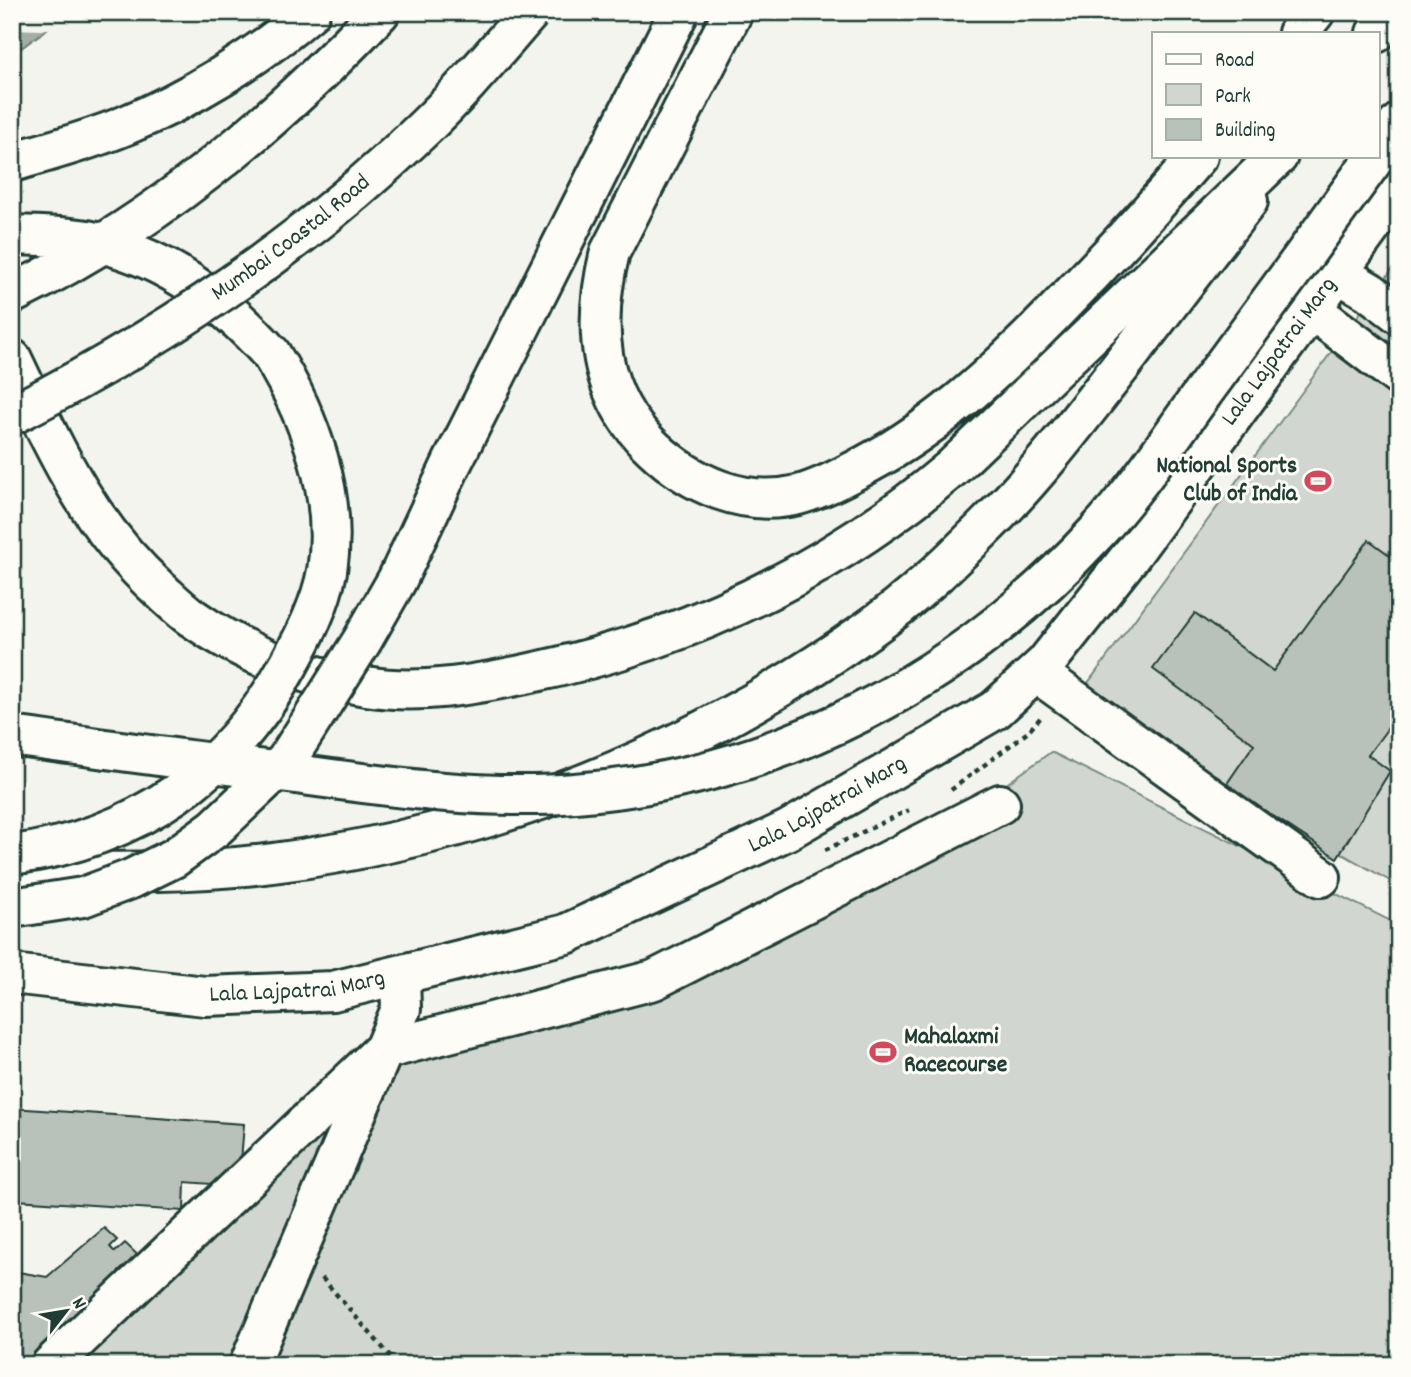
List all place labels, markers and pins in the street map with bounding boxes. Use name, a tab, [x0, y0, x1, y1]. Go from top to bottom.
place label: National Sports Club of India	[1156, 450, 1298, 512]
sports icon: National Sports Club of India	[1303, 466, 1333, 496]
place label: Mahalaxmi Racecourse	[904, 1021, 1008, 1083]
sports icon: Mahalaxmi Racecourse	[868, 1037, 898, 1067]

